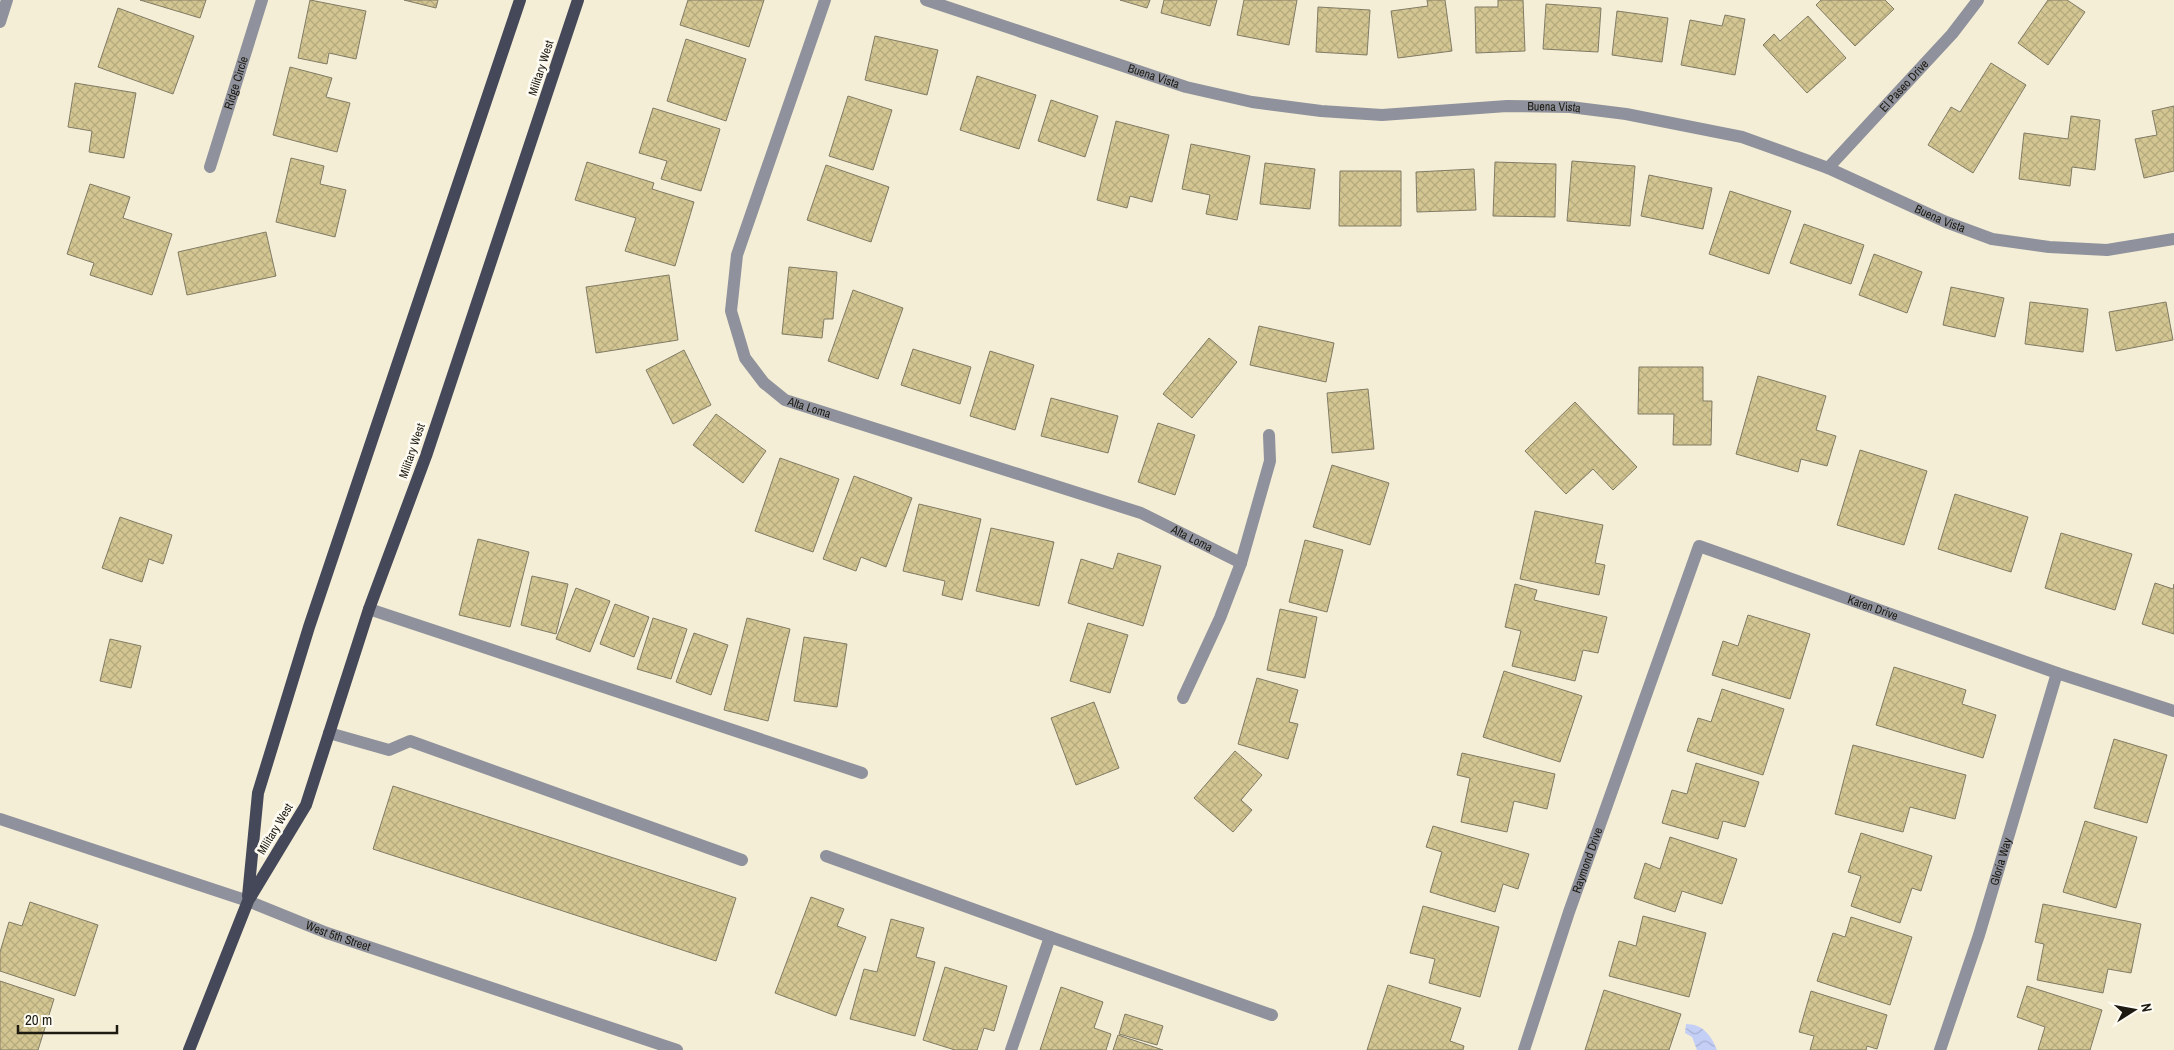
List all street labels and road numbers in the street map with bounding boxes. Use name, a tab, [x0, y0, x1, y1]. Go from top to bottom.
street label: Military West	[525, 38, 558, 98]
street label: Ridge Circle	[220, 54, 252, 112]
street label: El Paseo Drive	[1876, 56, 1932, 115]
street label: Buena Vista	[1126, 60, 1182, 92]
street label: Buena Vista	[1527, 98, 1582, 116]
street label: Buena Vista	[1912, 201, 1968, 237]
street label: Alta Loma	[785, 393, 833, 422]
street label: Military West	[395, 421, 429, 481]
street label: Alta Loma	[1168, 521, 1216, 556]
street label: Karen Drive	[1845, 591, 1900, 624]
street label: Military West	[253, 800, 297, 858]
street label: Raymond Drive	[1568, 825, 1606, 895]
street label: Gloria Way	[1986, 836, 2016, 887]
street label: West 5th Street	[303, 917, 373, 955]

